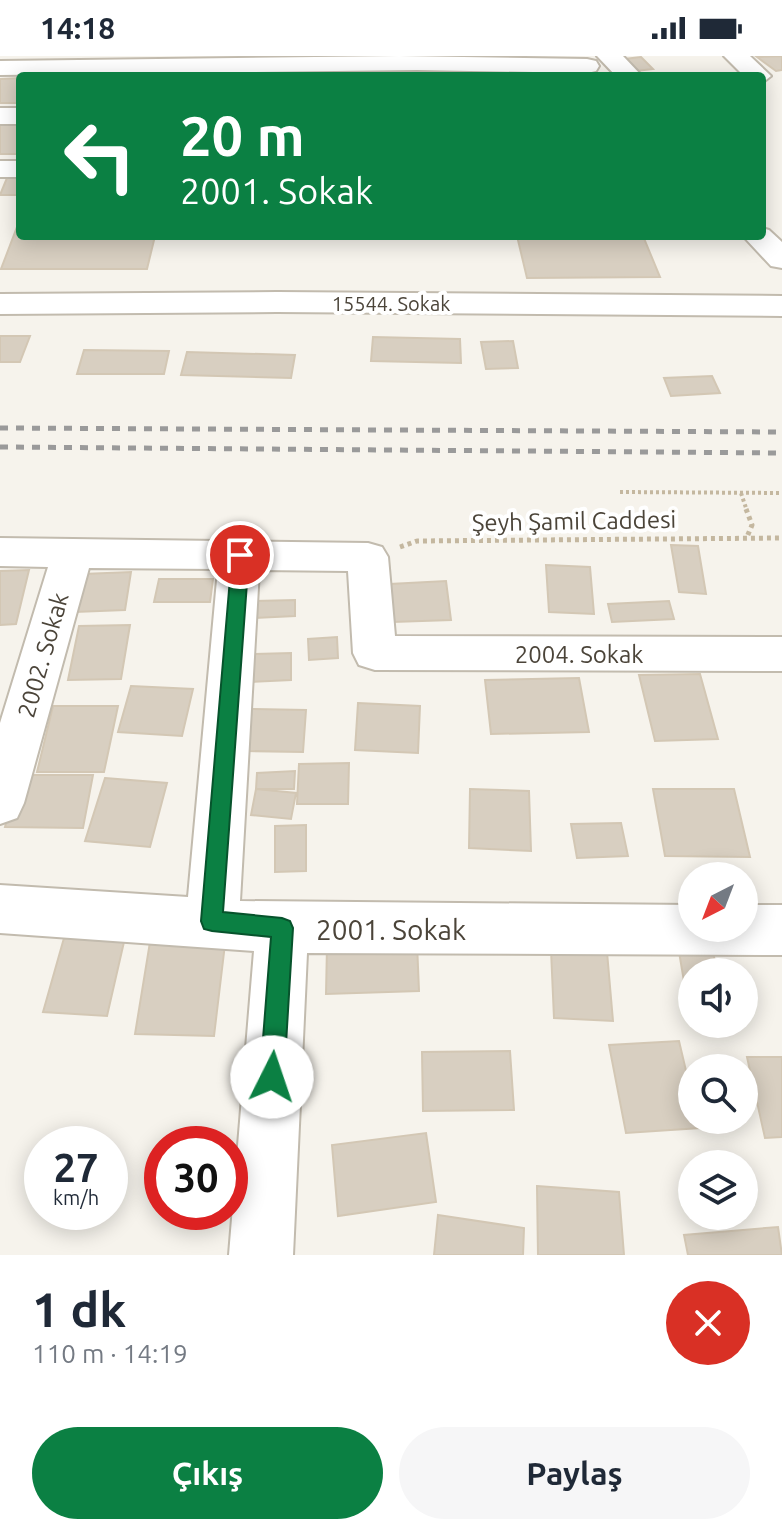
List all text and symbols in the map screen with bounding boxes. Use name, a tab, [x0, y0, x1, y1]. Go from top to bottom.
text: 14:18	[40, 11, 115, 45]
icon: left	[48, 104, 152, 208]
text: 20 m	[180, 104, 305, 167]
text: 2001. Sokak	[180, 170, 373, 211]
street label: 15544. Sokak	[332, 292, 450, 315]
street label: Şeyh Şamil Caddesi	[472, 506, 676, 536]
pin	[206, 521, 274, 589]
icon: arrive	[218, 533, 262, 577]
street label: 2002. Sokak	[12, 589, 74, 721]
street label: 2004. Sokak	[515, 641, 643, 668]
north arrow	[678, 862, 758, 942]
map controls	[678, 862, 758, 1230]
street label: 2001. Sokak	[316, 914, 466, 945]
button: sound	[678, 958, 758, 1038]
position arrow	[230, 1035, 314, 1119]
button: search	[678, 1054, 758, 1134]
speed limit sign: 30	[144, 1126, 248, 1230]
text: 27	[53, 1145, 99, 1190]
button: layers	[678, 1150, 758, 1230]
text: km/h	[53, 1186, 99, 1209]
button: close	[666, 1281, 750, 1365]
text: 1 dk	[32, 1282, 126, 1336]
text: 110 m · 14:19	[32, 1339, 188, 1368]
button: Çıkış	[32, 1427, 383, 1519]
button: Paylaş	[399, 1427, 750, 1519]

